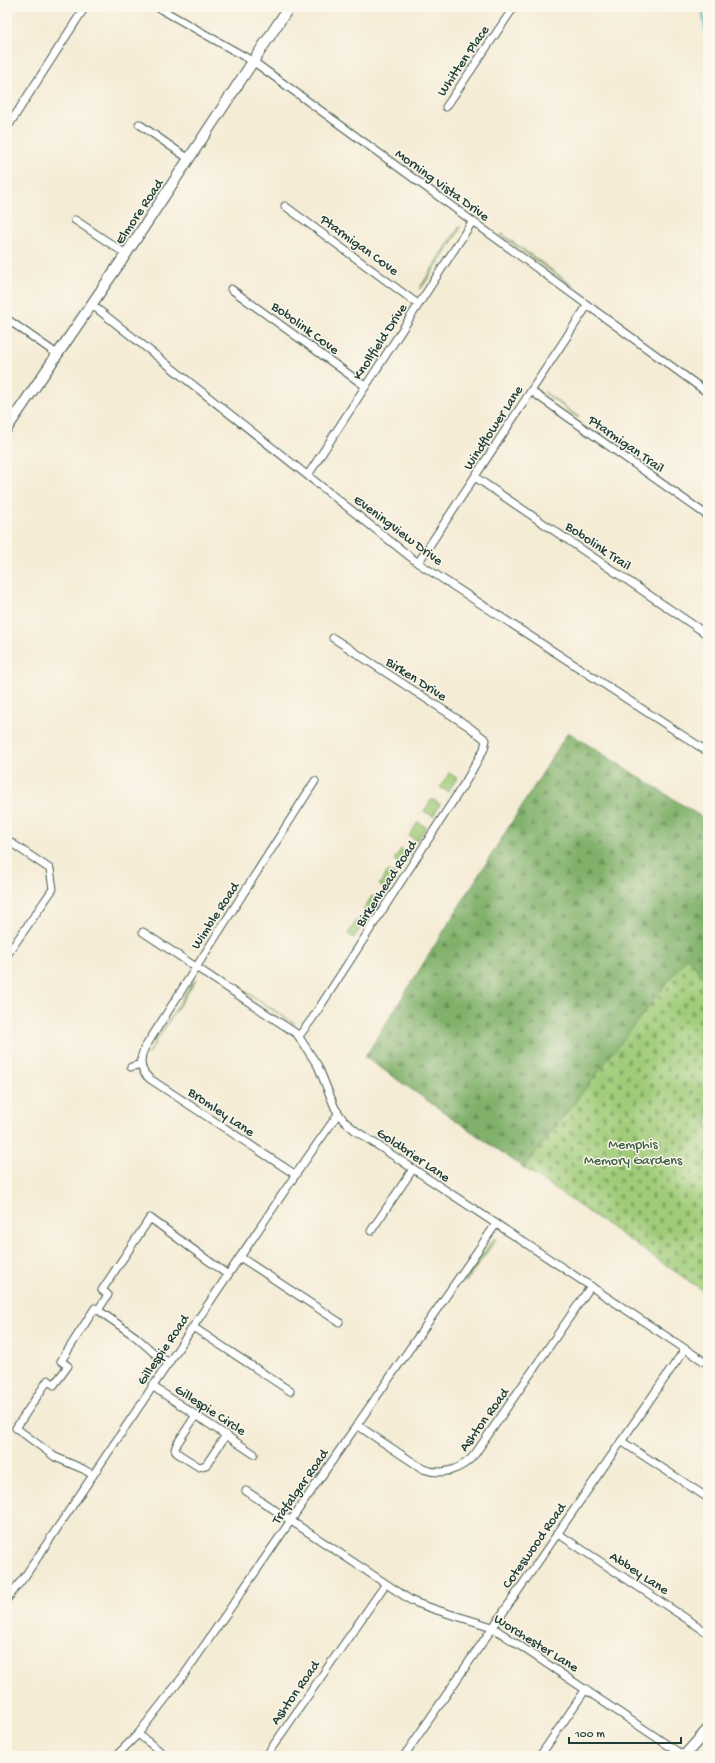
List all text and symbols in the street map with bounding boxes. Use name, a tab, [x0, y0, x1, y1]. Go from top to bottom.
street label: Whitten Place	[434, 22, 494, 100]
street label: Morning Vista Drive	[391, 146, 493, 227]
street label: Elmore Road	[112, 175, 169, 248]
street label: Ptarmigan Cove	[315, 211, 402, 281]
street label: Bobolink Cove	[266, 298, 342, 360]
street label: Knollfield Drive	[350, 300, 412, 384]
street label: Windflower Lane	[460, 382, 528, 474]
street label: Ptarmigan Trail	[583, 412, 667, 478]
street label: Eveningview Drive	[349, 492, 446, 571]
street label: Bobolink Trail	[561, 518, 634, 575]
street label: Birken Drive	[381, 654, 450, 706]
street label: Birkenhead Road	[352, 836, 422, 932]
street label: Wimble Road	[188, 878, 245, 953]
street label: Bromley Lane	[183, 1084, 258, 1142]
street label: Goldbrier Lane	[373, 1125, 453, 1187]
park label: Memphis Memory Gardens	[584, 1137, 683, 1170]
street label: Gillespie Road	[134, 1310, 195, 1389]
street label: Gillespie Circle	[171, 1382, 249, 1441]
street label: Ashton Road	[456, 1384, 515, 1456]
street label: Trafalgar Road	[268, 1445, 334, 1529]
street label: Coteswood Road	[499, 1499, 572, 1592]
street label: Abbey Lane	[606, 1549, 672, 1600]
street label: Worchester Lane	[490, 1611, 582, 1677]
street label: Ashton Road	[268, 1657, 325, 1729]
scale bar	[569, 1719, 681, 1745]
text: 100 m	[574, 1728, 605, 1742]

